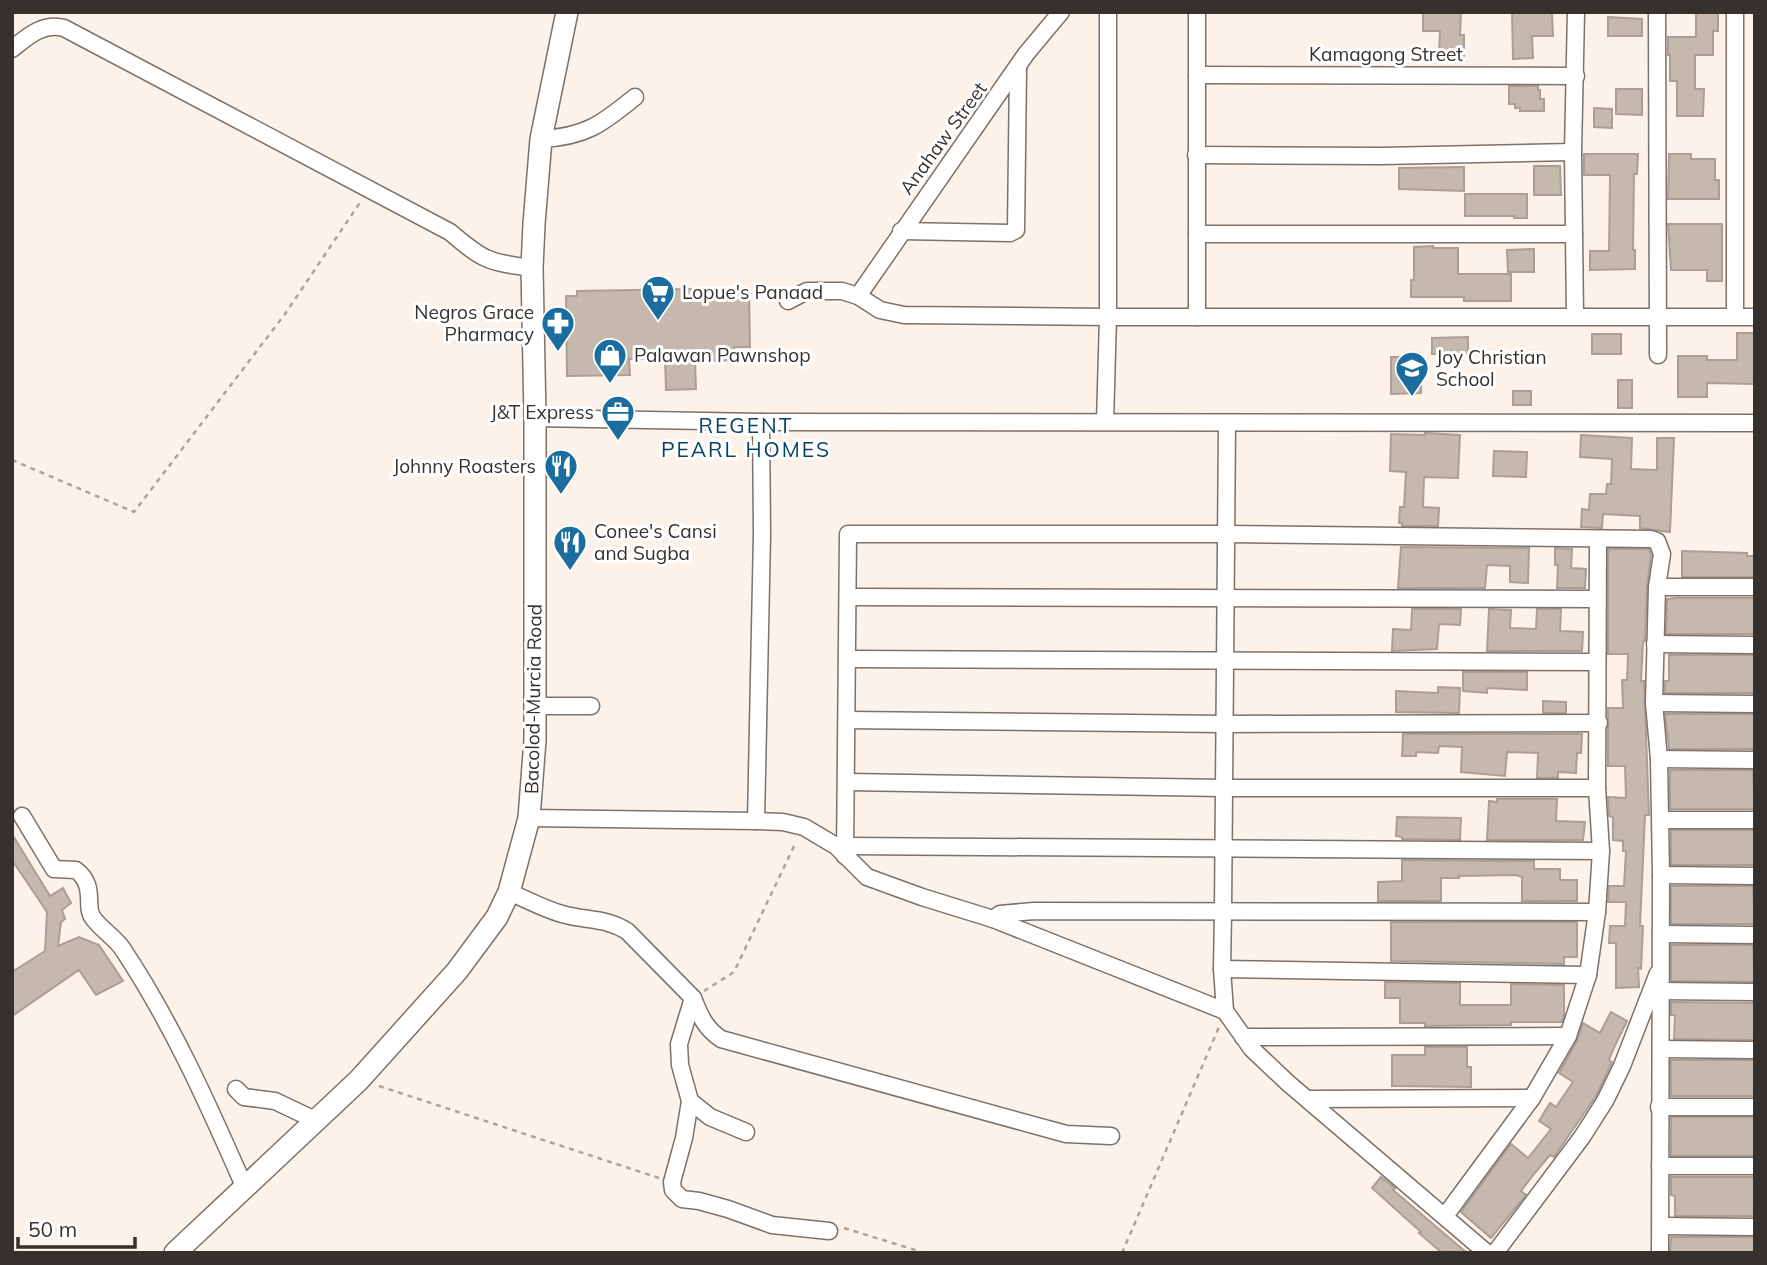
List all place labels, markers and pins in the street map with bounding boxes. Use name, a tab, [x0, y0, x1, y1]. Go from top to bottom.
supermarket icon: Lopue's Panaad	[639, 273, 677, 322]
place label: Lopue's Panaad	[682, 280, 823, 304]
place label: Negros Grace Pharmacy	[414, 300, 534, 346]
pharmacy icon: Negros Grace Pharmacy	[539, 304, 577, 353]
shop icon: Palawan Pawnshop	[591, 336, 629, 385]
place label: Palawan Pawnshop	[634, 343, 811, 367]
place label: Joy Christian School	[1436, 345, 1547, 391]
school or university icon: Joy Christian School	[1393, 349, 1431, 398]
office icon: J&T Express	[599, 393, 637, 442]
place label: J&T Express	[490, 400, 594, 424]
restaurant icon: Johnny Roasters	[542, 447, 580, 496]
place label: Johnny Roasters	[393, 454, 536, 478]
place label: Conee's Cansi and Sugba	[594, 519, 717, 565]
restaurant icon: Conee's Cansi and Sugba	[551, 523, 589, 572]

